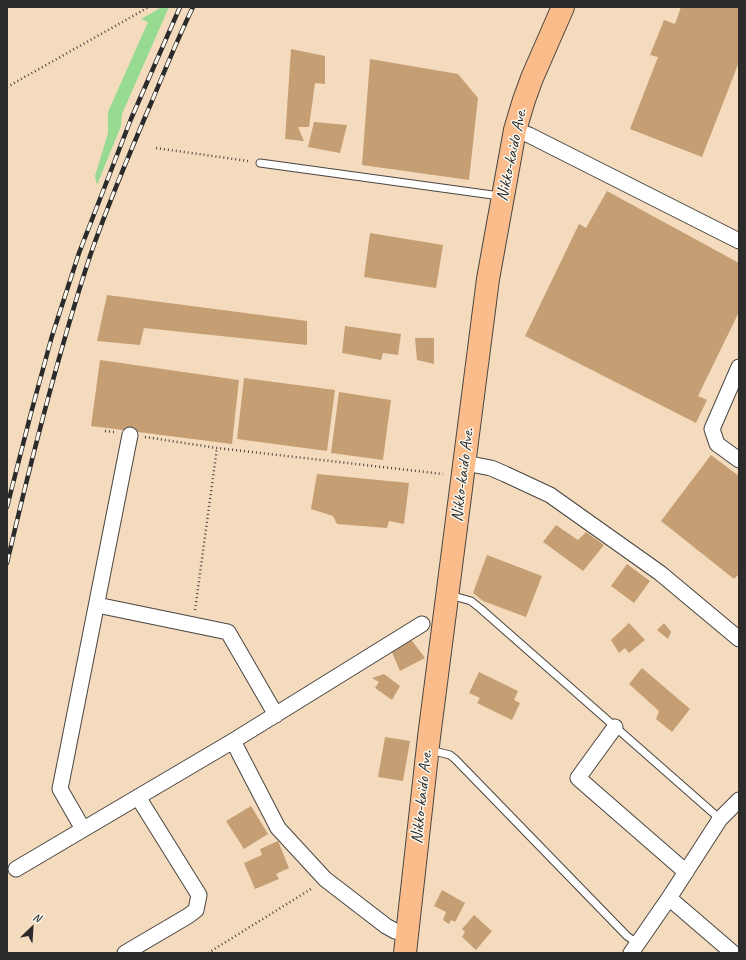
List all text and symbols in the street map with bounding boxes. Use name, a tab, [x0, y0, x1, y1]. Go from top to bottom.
street label: Nikko-kaido Ave.	[492, 107, 532, 203]
street label: Nikko-kaido Ave.	[447, 427, 479, 523]
street label: Nikko-kaido Ave.	[407, 749, 437, 845]
north arrow	[12, 908, 52, 948]
text: N	[31, 909, 43, 925]

